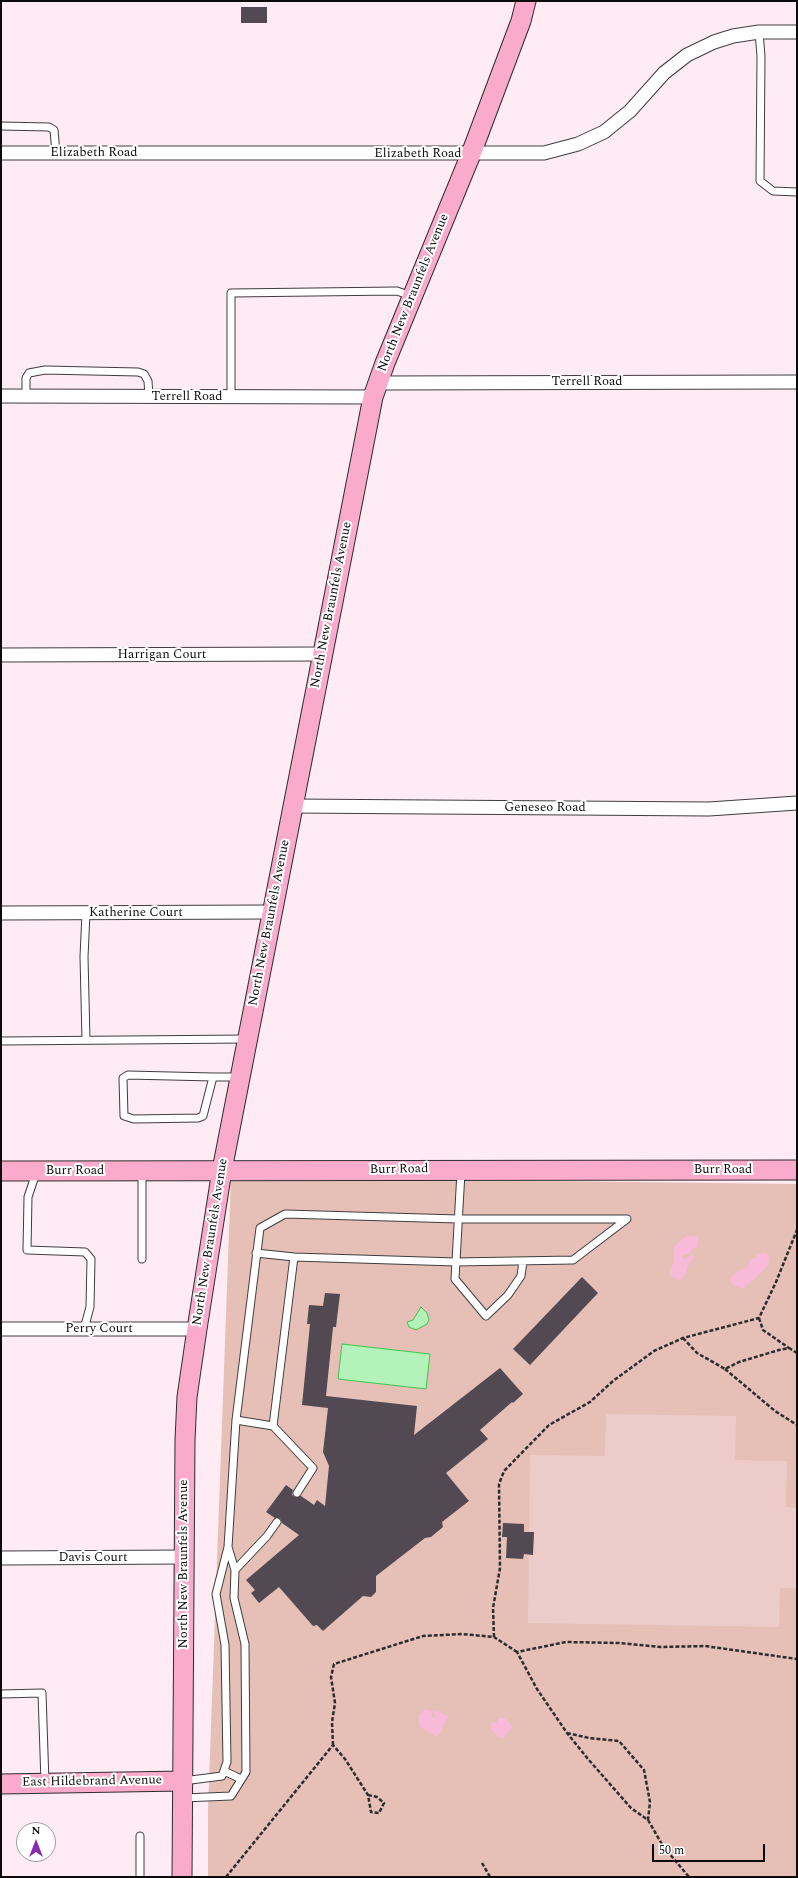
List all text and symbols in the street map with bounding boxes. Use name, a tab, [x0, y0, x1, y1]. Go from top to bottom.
street label: Elizabeth Road	[50, 145, 138, 161]
street label: Elizabeth Road	[374, 146, 462, 162]
street label: North New Braunfels Avenue	[375, 212, 453, 374]
street label: Terrell Road	[551, 374, 623, 390]
street label: Terrell Road	[151, 389, 223, 405]
street label: North New Braunfels Avenue	[308, 521, 356, 689]
street label: Harrigan Court	[118, 647, 206, 663]
street label: Geneseo Road	[504, 800, 586, 816]
street label: North New Braunfels Avenue	[246, 839, 294, 1007]
street label: Katherine Court	[89, 905, 183, 921]
street label: North New Braunfels Avenue	[190, 1157, 232, 1327]
street label: Burr Road	[370, 1162, 428, 1178]
street label: Burr Road	[694, 1162, 752, 1178]
street label: Burr Road	[46, 1163, 104, 1179]
street label: Perry Court	[65, 1321, 133, 1337]
street label: North New Braunfels Avenue	[176, 1479, 192, 1649]
street label: Davis Court	[58, 1550, 128, 1566]
street label: East Hildebrand Avenue	[22, 1773, 162, 1791]
north arrow	[16, 1822, 56, 1862]
text: N	[32, 1822, 40, 1839]
scale bar	[654, 1836, 767, 1862]
text: 50 m	[659, 1841, 684, 1860]

